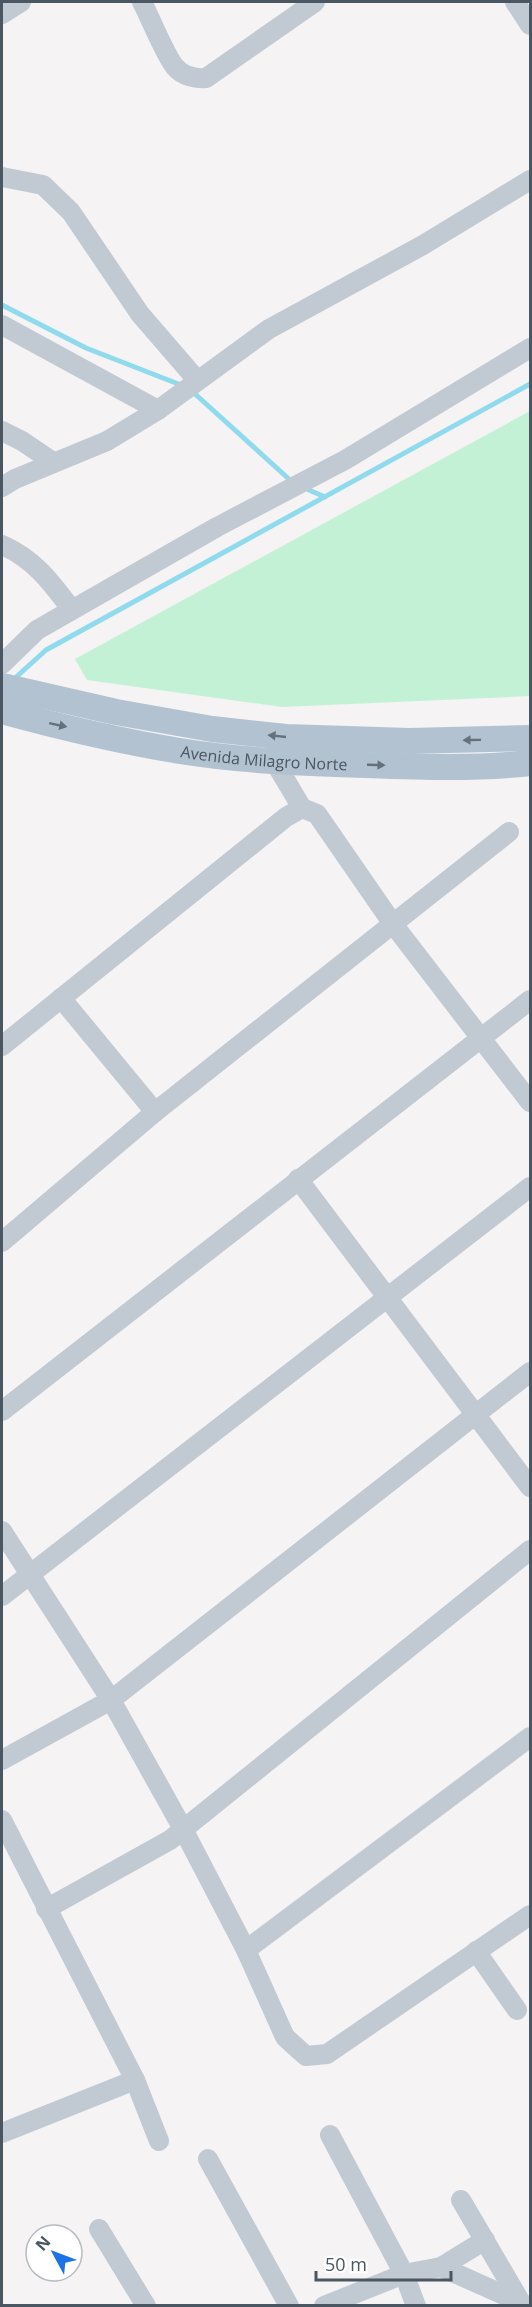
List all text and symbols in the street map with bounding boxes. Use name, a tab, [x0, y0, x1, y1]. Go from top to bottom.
one-way arrow	[49, 721, 68, 730]
one-way arrow	[268, 731, 287, 741]
one-way arrow	[463, 735, 482, 745]
street label: Avenida Milagro Norte	[179, 740, 348, 775]
one-way arrow	[366, 761, 385, 770]
north arrow	[24, 2223, 84, 2283]
text: N	[30, 2231, 55, 2255]
scale bar	[316, 2244, 451, 2282]
text: 50 m	[325, 2252, 367, 2276]

